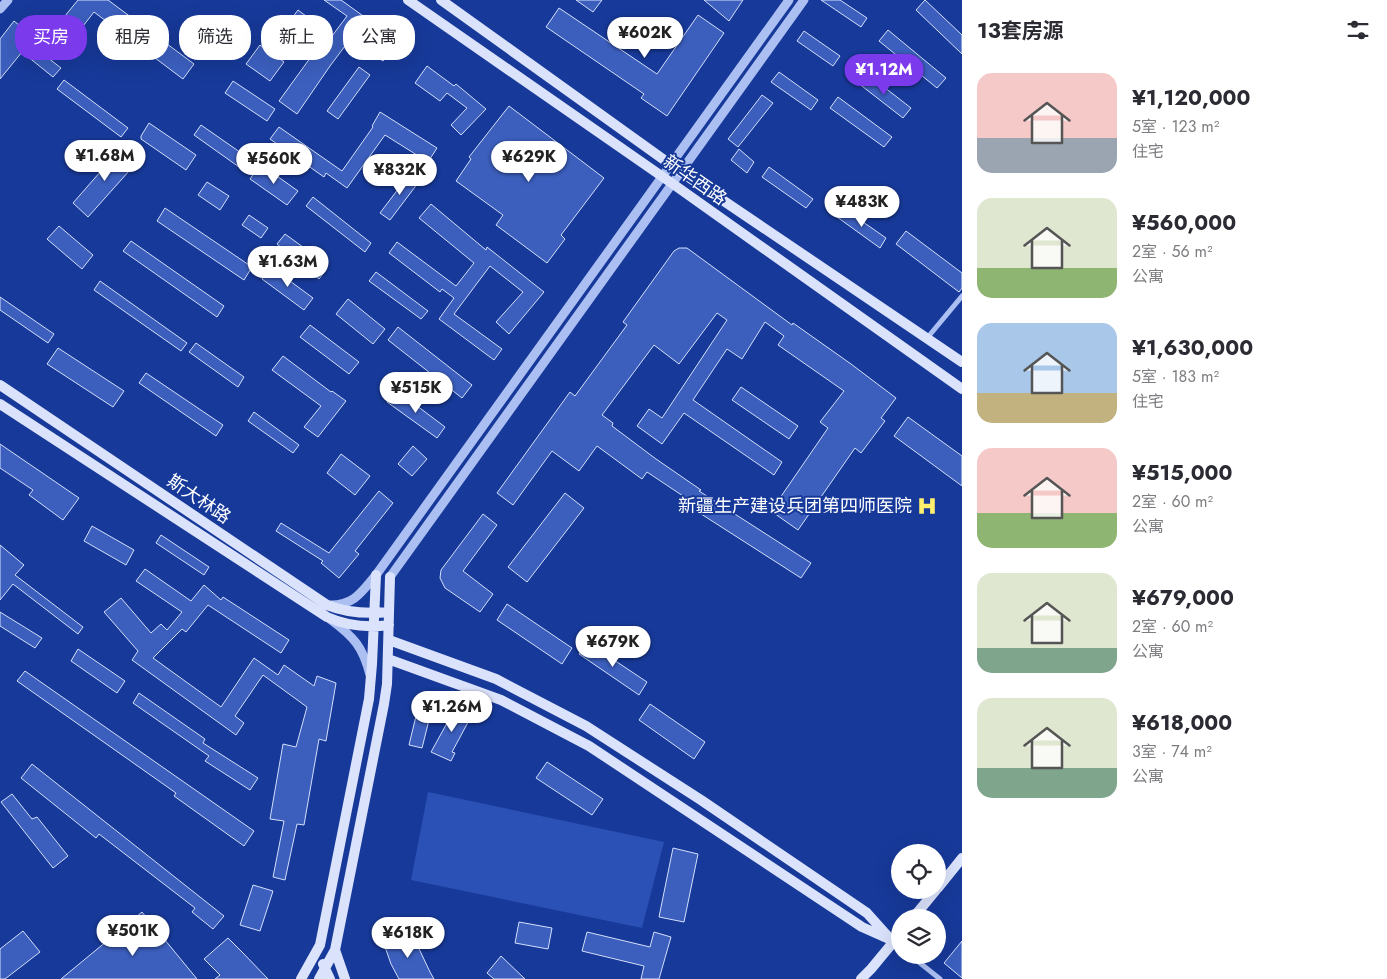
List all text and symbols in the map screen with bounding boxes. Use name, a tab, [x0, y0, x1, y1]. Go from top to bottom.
chip: 买房	[15, 15, 87, 60]
chip: 租房	[97, 15, 169, 60]
chip: 筛选	[179, 15, 251, 60]
chip: 新上	[261, 15, 333, 60]
chip: 公寓	[343, 15, 415, 60]
text: 13套房源	[977, 16, 1064, 46]
icon: filters	[1344, 16, 1372, 44]
pin: ¥602K	[610, 17, 680, 59]
text: ¥602K	[618, 21, 672, 44]
pin: ¥1.12M	[843, 54, 925, 96]
text: ¥1.12M	[856, 58, 912, 81]
text: ¥1,120,000	[1132, 83, 1250, 113]
icon: home	[1017, 93, 1077, 153]
text: 5室 · 123 m²	[1132, 115, 1219, 138]
pin: ¥1.68M	[64, 140, 146, 182]
pin: ¥629K	[494, 140, 564, 183]
text: 住宅	[1132, 140, 1164, 163]
pin: ¥560K	[239, 142, 309, 185]
text: ¥1.68M	[76, 144, 135, 167]
text: ¥629K	[502, 145, 556, 168]
text: ¥560K	[247, 147, 301, 170]
street label: 新华西路	[658, 149, 732, 211]
pin: ¥832K	[365, 154, 435, 196]
text: ¥832K	[374, 158, 426, 181]
pin: ¥483K	[827, 186, 897, 228]
text: ¥483K	[835, 190, 889, 213]
text: ¥560,000	[1132, 208, 1236, 238]
icon: home	[1017, 218, 1077, 278]
text: 2室 · 56 m²	[1132, 240, 1213, 263]
pin: ¥1.63M	[247, 246, 329, 288]
text: ¥1.63M	[259, 250, 317, 273]
text: 公寓	[1132, 265, 1164, 288]
text: ¥1,630,000	[1132, 333, 1253, 363]
icon: home	[1017, 343, 1077, 403]
text: 5室 · 183 m²	[1132, 365, 1219, 388]
pin: ¥515K	[381, 372, 451, 414]
text: ¥515K	[391, 376, 441, 399]
text: 住宅	[1132, 390, 1164, 413]
text: ¥515,000	[1132, 458, 1232, 488]
street label: 斯大林路	[162, 468, 236, 530]
icon: home	[1017, 468, 1077, 528]
text: 2室 · 60 m²	[1132, 490, 1213, 513]
place label: 新疆生产建设兵团第四师医院	[678, 493, 912, 519]
hospital icon: 新疆生产建设兵团第四师医院	[916, 495, 938, 517]
text: 公寓	[1132, 515, 1164, 538]
text: ¥679,000	[1132, 583, 1234, 613]
icon: home	[1017, 593, 1077, 653]
text: 2室 · 60 m²	[1132, 615, 1213, 638]
pin: ¥679K	[578, 626, 648, 668]
text: ¥679K	[587, 630, 639, 653]
text: 公寓	[1132, 640, 1164, 663]
pin: ¥1.26M	[411, 690, 493, 733]
text: ¥1.26M	[422, 695, 482, 718]
text: ¥618,000	[1132, 708, 1232, 738]
icon: home	[1017, 718, 1077, 778]
text: 3室 · 74 m²	[1132, 740, 1212, 763]
text: 公寓	[1132, 765, 1164, 788]
map controls	[891, 844, 946, 964]
button: locate	[891, 844, 946, 899]
button: layers	[891, 909, 946, 964]
pin: ¥501K	[98, 914, 168, 957]
pin: ¥618K	[373, 916, 443, 959]
text: ¥501K	[108, 919, 158, 942]
text: ¥618K	[383, 921, 433, 944]

